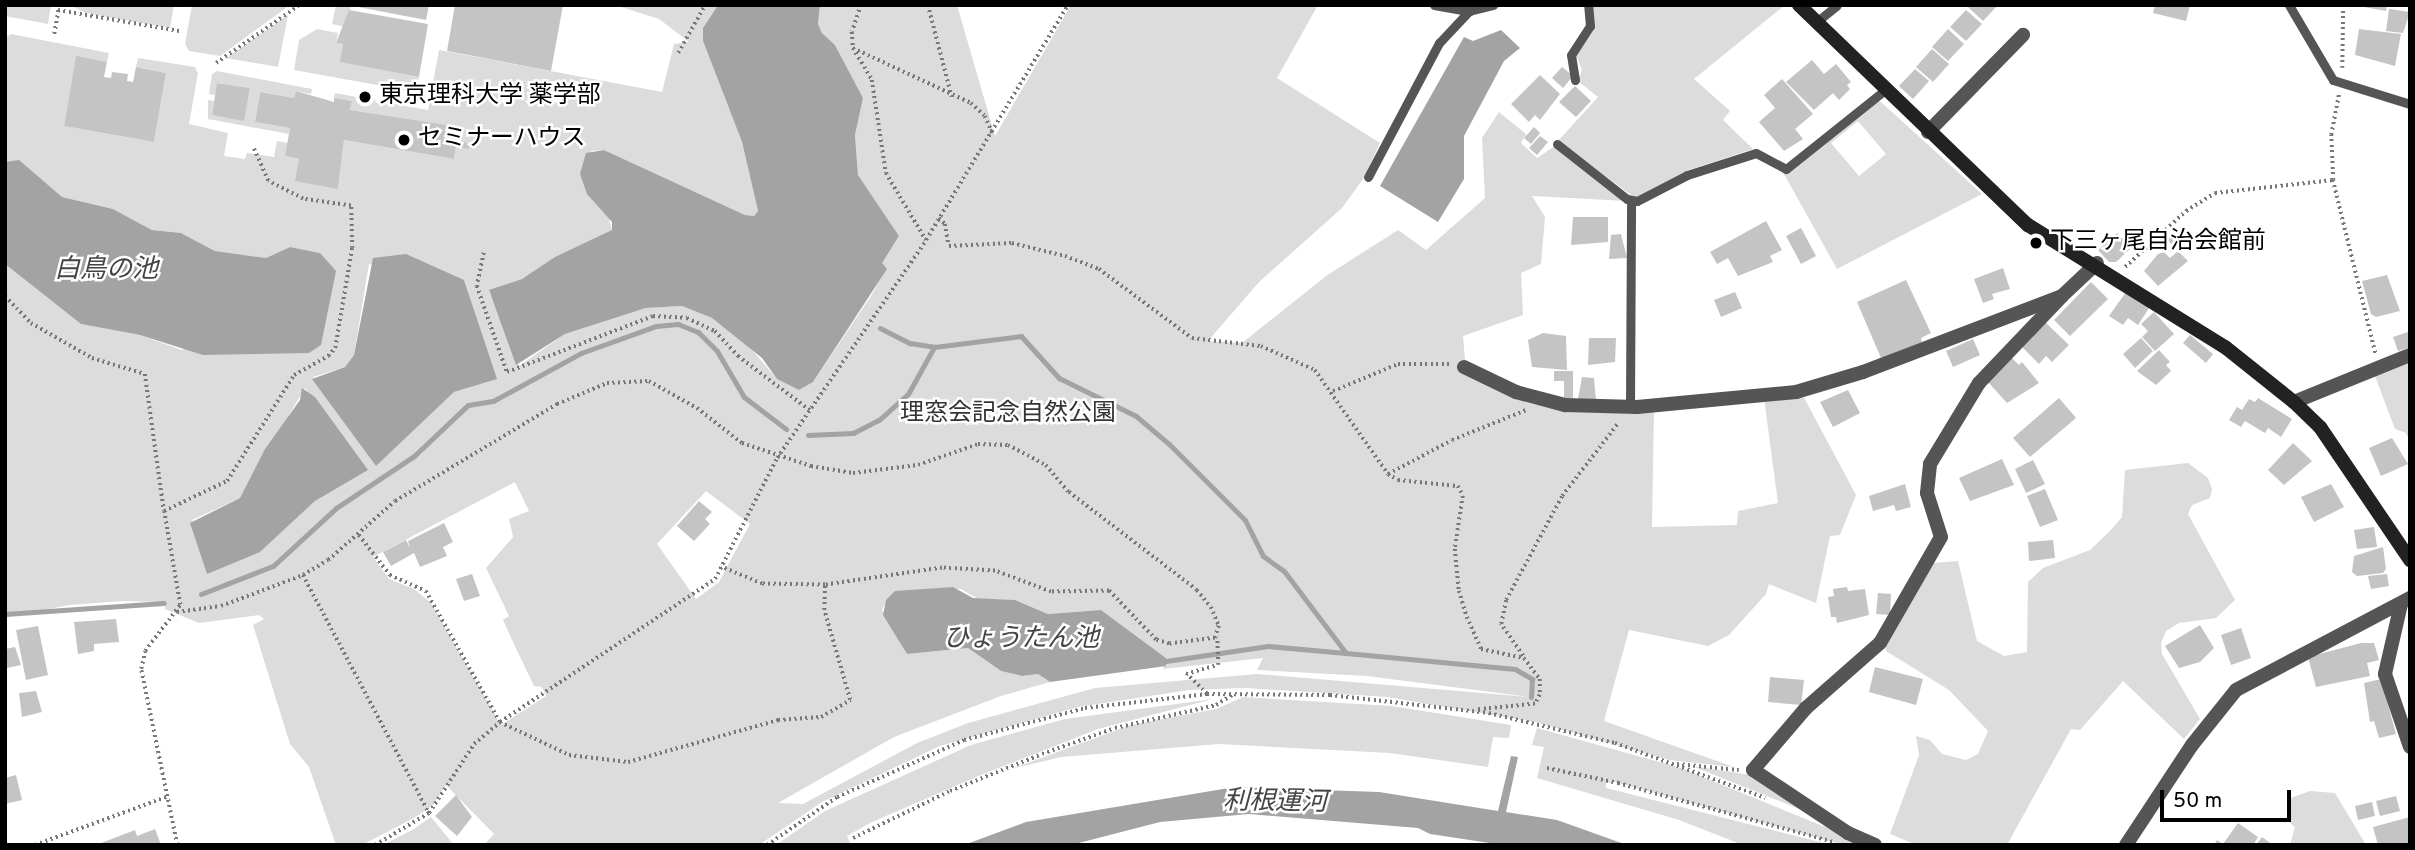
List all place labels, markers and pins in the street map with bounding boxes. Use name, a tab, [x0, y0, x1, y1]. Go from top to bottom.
place label: 東京理科大学 薬学部	[379, 83, 601, 111]
marker: 東京理科大学 薬学部	[357, 89, 373, 105]
place label: セミナーハウス	[418, 126, 586, 154]
marker: セミナーハウス	[396, 132, 412, 148]
place label: 下三ヶ尾自治会館前	[2050, 229, 2266, 257]
marker: 下三ヶ尾自治会館前	[2028, 235, 2044, 251]

